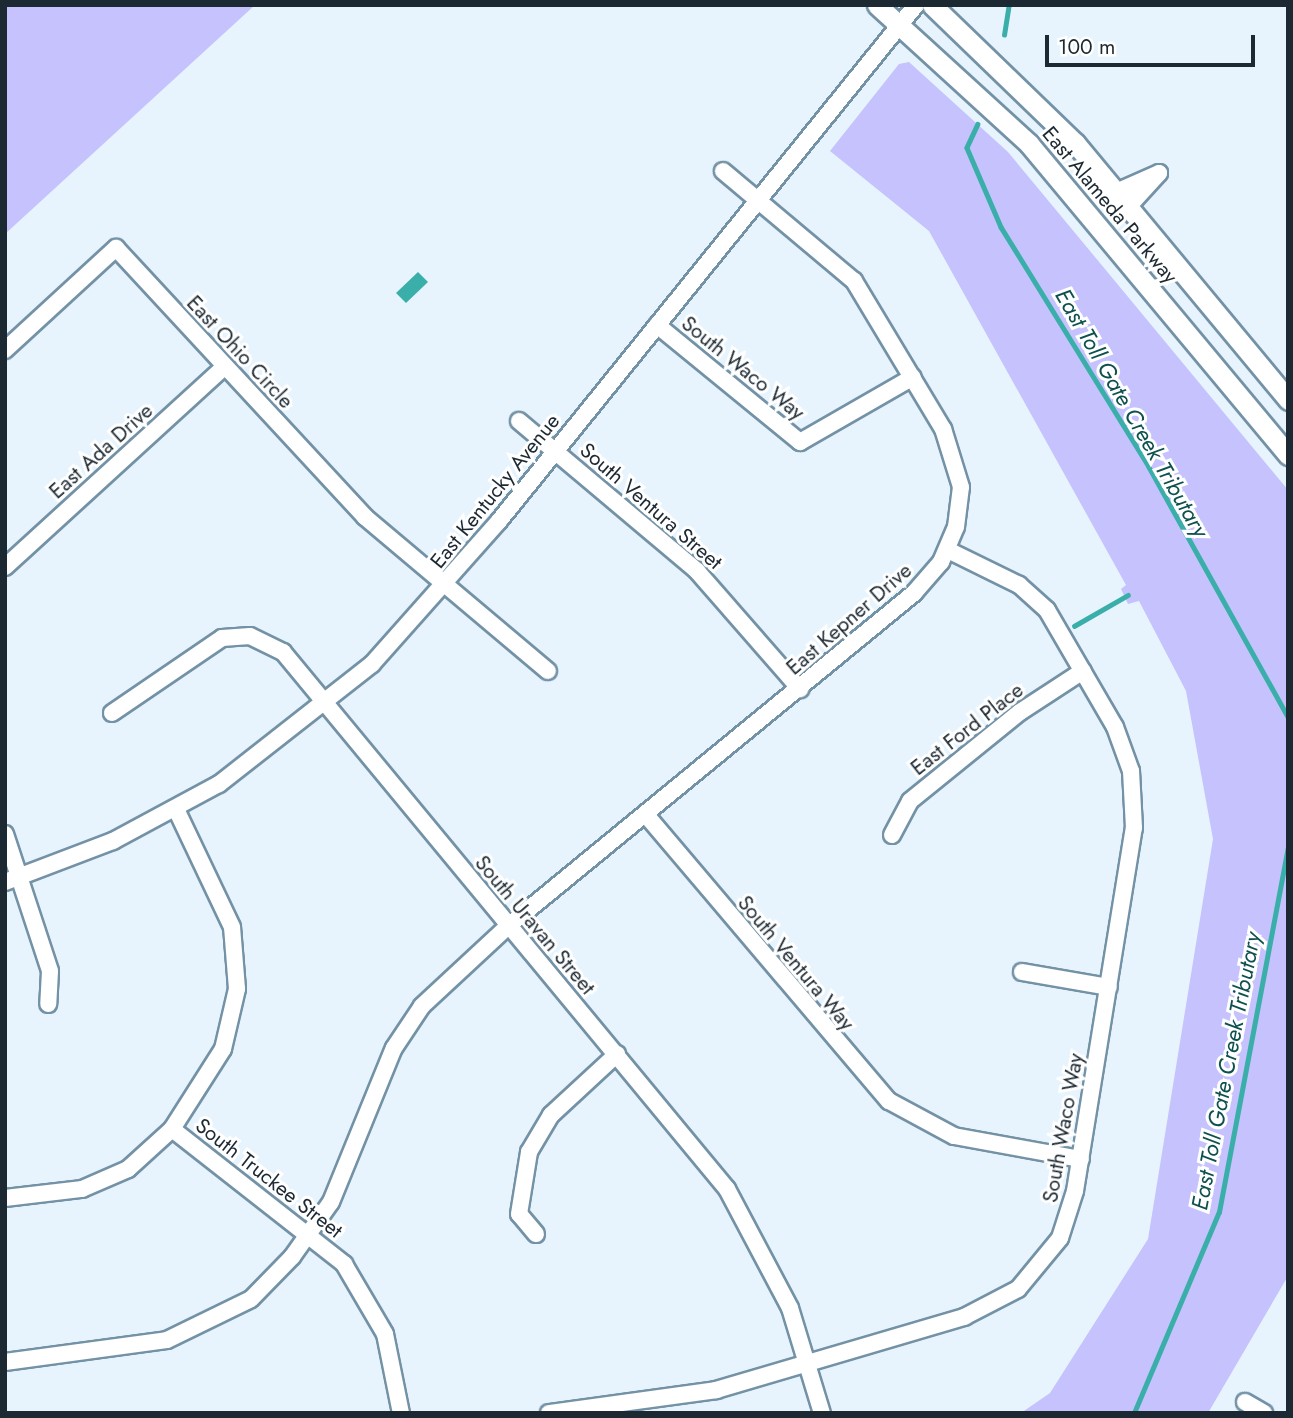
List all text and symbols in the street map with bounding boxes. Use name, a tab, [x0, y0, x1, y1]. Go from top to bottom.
scale bar	[1048, 21, 1258, 65]
text: 100 m	[1058, 32, 1115, 62]
street label: East Alameda Parkway	[1037, 121, 1183, 289]
water label: East Toll Gate Creek Tributary	[1049, 284, 1215, 542]
street label: East Ohio Circle	[181, 290, 299, 414]
street label: South Waco Way	[676, 311, 810, 425]
street label: East Ada Drive	[44, 398, 158, 504]
street label: East Kentucky Avenue	[425, 409, 565, 573]
street label: South Ventura Street	[575, 437, 727, 575]
street label: East Kepner Drive	[781, 558, 917, 680]
street label: East Ford Place	[906, 677, 1028, 781]
street label: South Uravan Street	[470, 850, 600, 1000]
street label: South Ventura Way	[732, 891, 860, 1035]
water label: East Toll Gate Creek Tributary	[1185, 930, 1267, 1212]
street label: South Waco Way	[1037, 1052, 1089, 1204]
street label: South Truckee Street	[190, 1113, 348, 1243]

